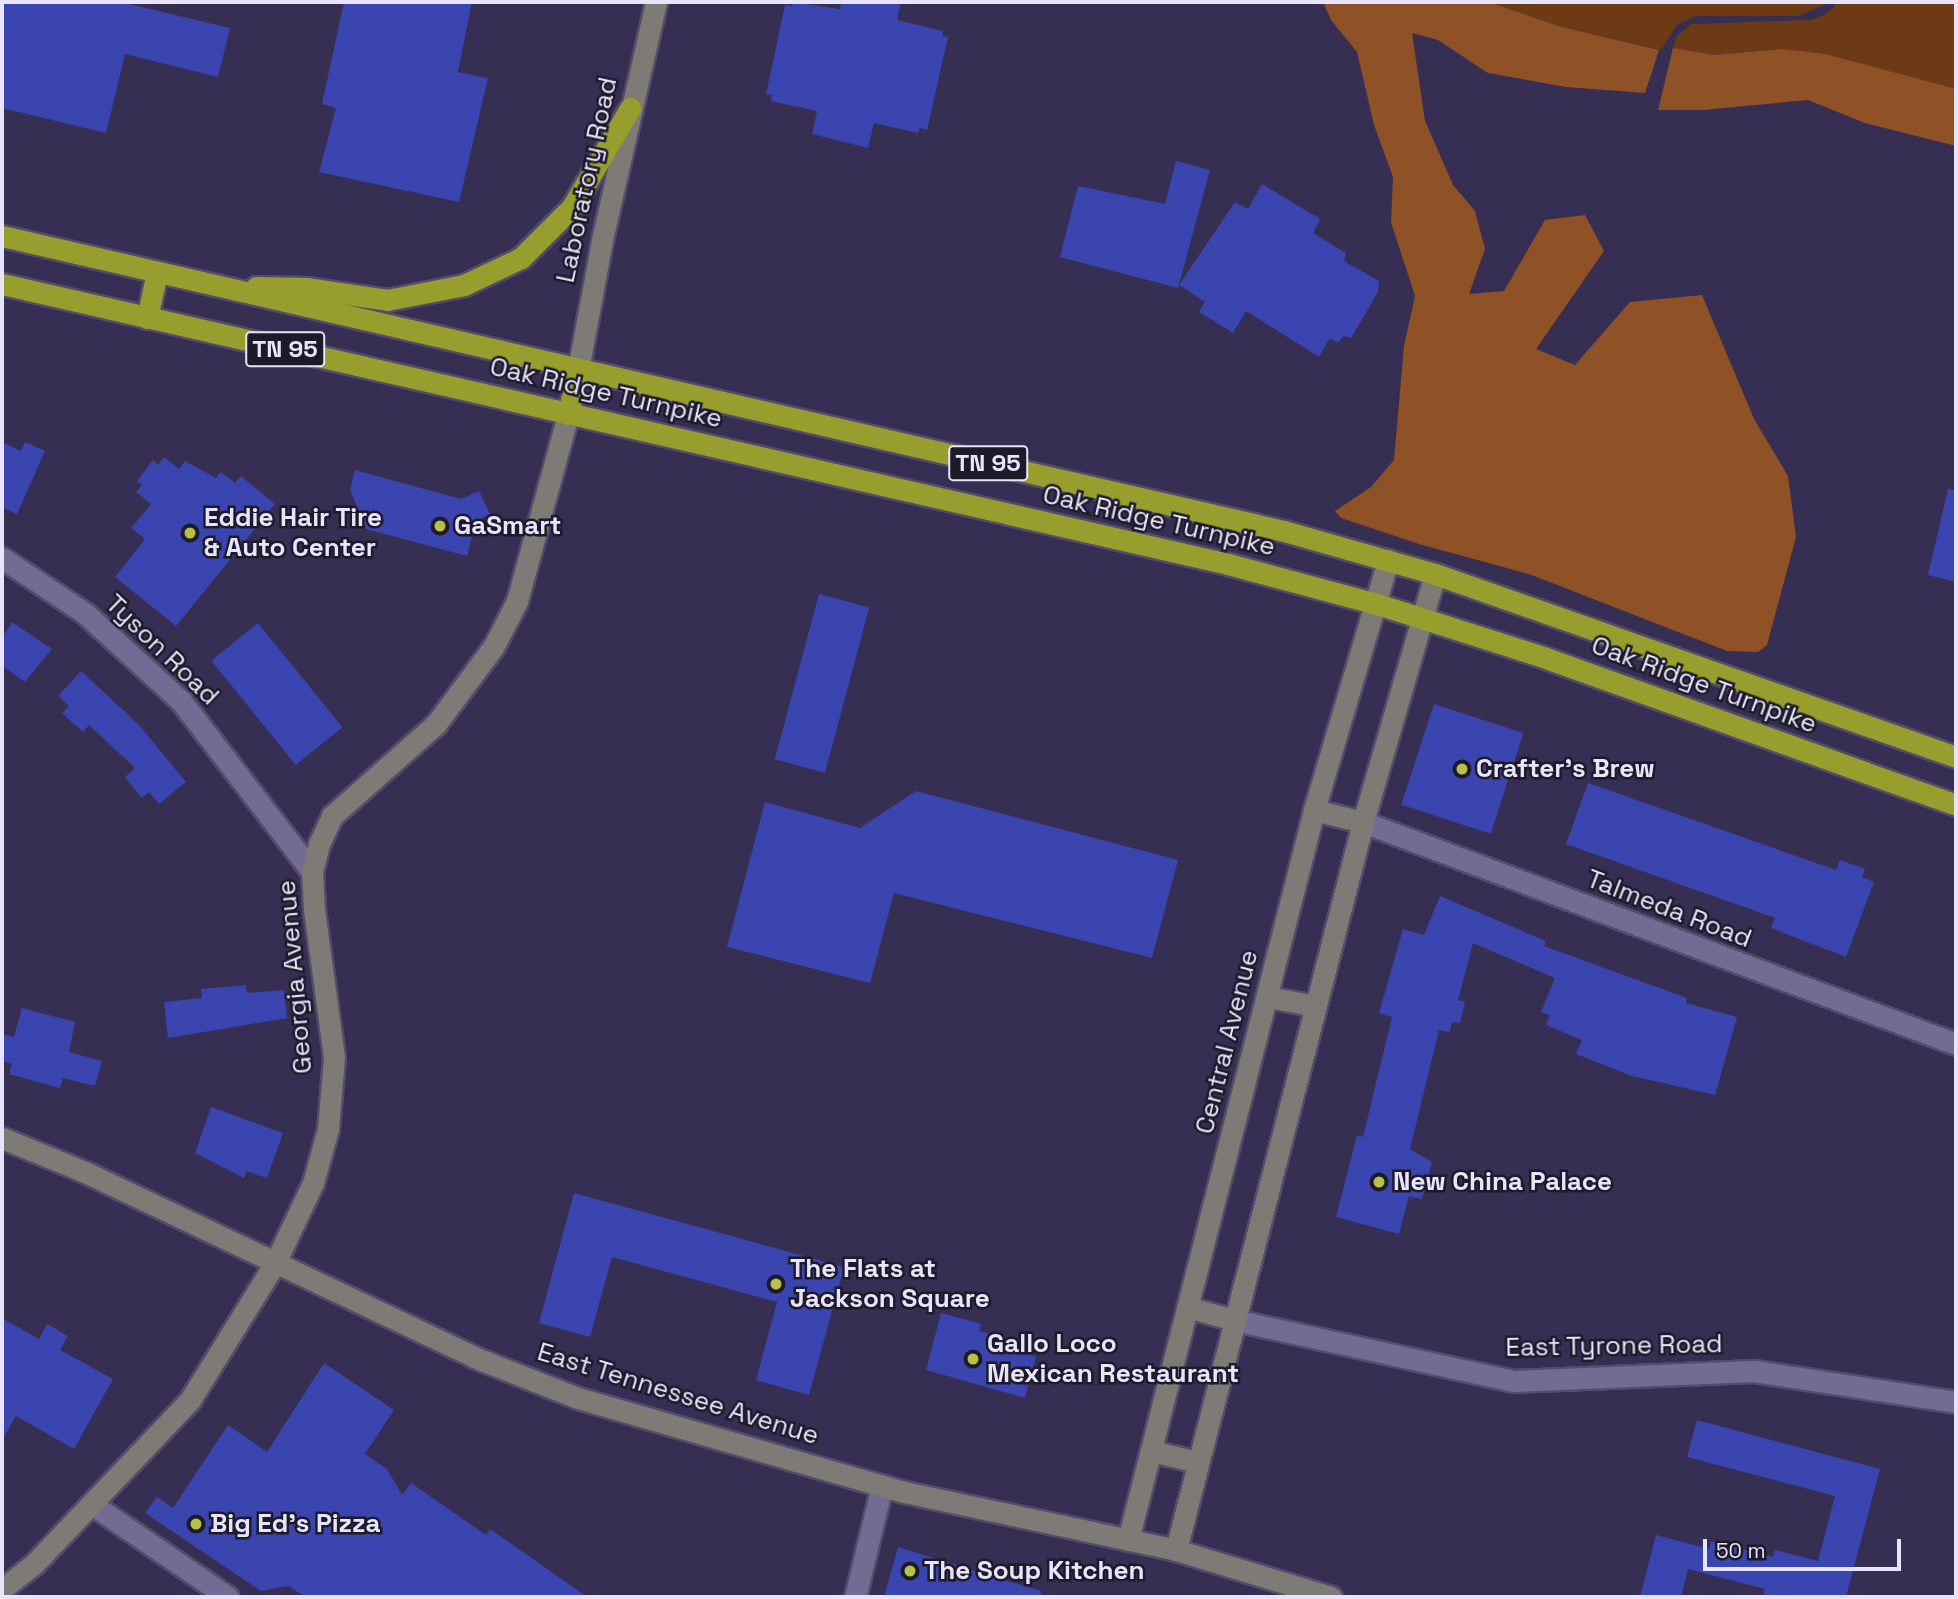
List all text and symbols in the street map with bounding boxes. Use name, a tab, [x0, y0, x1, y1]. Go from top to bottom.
street label: Laboratory Road	[550, 74, 624, 286]
road number: TN 95	[245, 328, 325, 370]
street label: Oak Ridge Turnpike	[487, 351, 725, 435]
road number: TN 95	[948, 442, 1028, 484]
street label: Oak Ridge Turnpike	[1040, 479, 1278, 563]
place label: Eddie Hair Tire & Auto Center	[204, 502, 383, 564]
place label: GaSmart	[454, 510, 561, 542]
marker: GaSmart	[432, 518, 448, 534]
marker: Eddie Hair Tire & Auto Center	[182, 525, 198, 541]
street label: Tyson Road	[99, 588, 225, 712]
street label: Oak Ridge Turnpike	[1587, 630, 1821, 740]
place label: Crafter's Brew	[1476, 753, 1655, 785]
marker: Crafter's Brew	[1454, 761, 1470, 777]
street label: Talmeda Road	[1582, 863, 1756, 955]
street label: Georgia Avenue	[271, 879, 319, 1075]
street label: Central Avenue	[1189, 947, 1265, 1137]
place label: New China Palace	[1393, 1166, 1612, 1198]
marker: New China Palace	[1371, 1174, 1387, 1190]
place label: The Flats at Jackson Square	[790, 1253, 990, 1314]
marker: The Flats at Jackson Square	[768, 1276, 784, 1292]
place label: Gallo Loco Mexican Restaurant	[987, 1328, 1239, 1390]
street label: East Tyrone Road	[1505, 1329, 1723, 1363]
street label: East Tennessee Avenue	[533, 1336, 823, 1452]
marker: Gallo Loco Mexican Restaurant	[965, 1351, 981, 1367]
place label: Big Ed's Pizza	[210, 1508, 381, 1540]
marker: Big Ed's Pizza	[188, 1516, 204, 1532]
scale bar	[1706, 1526, 1904, 1570]
text: 50 m	[1716, 1537, 1766, 1564]
place label: The Soup Kitchen	[924, 1555, 1145, 1587]
marker: The Soup Kitchen	[902, 1563, 918, 1579]

